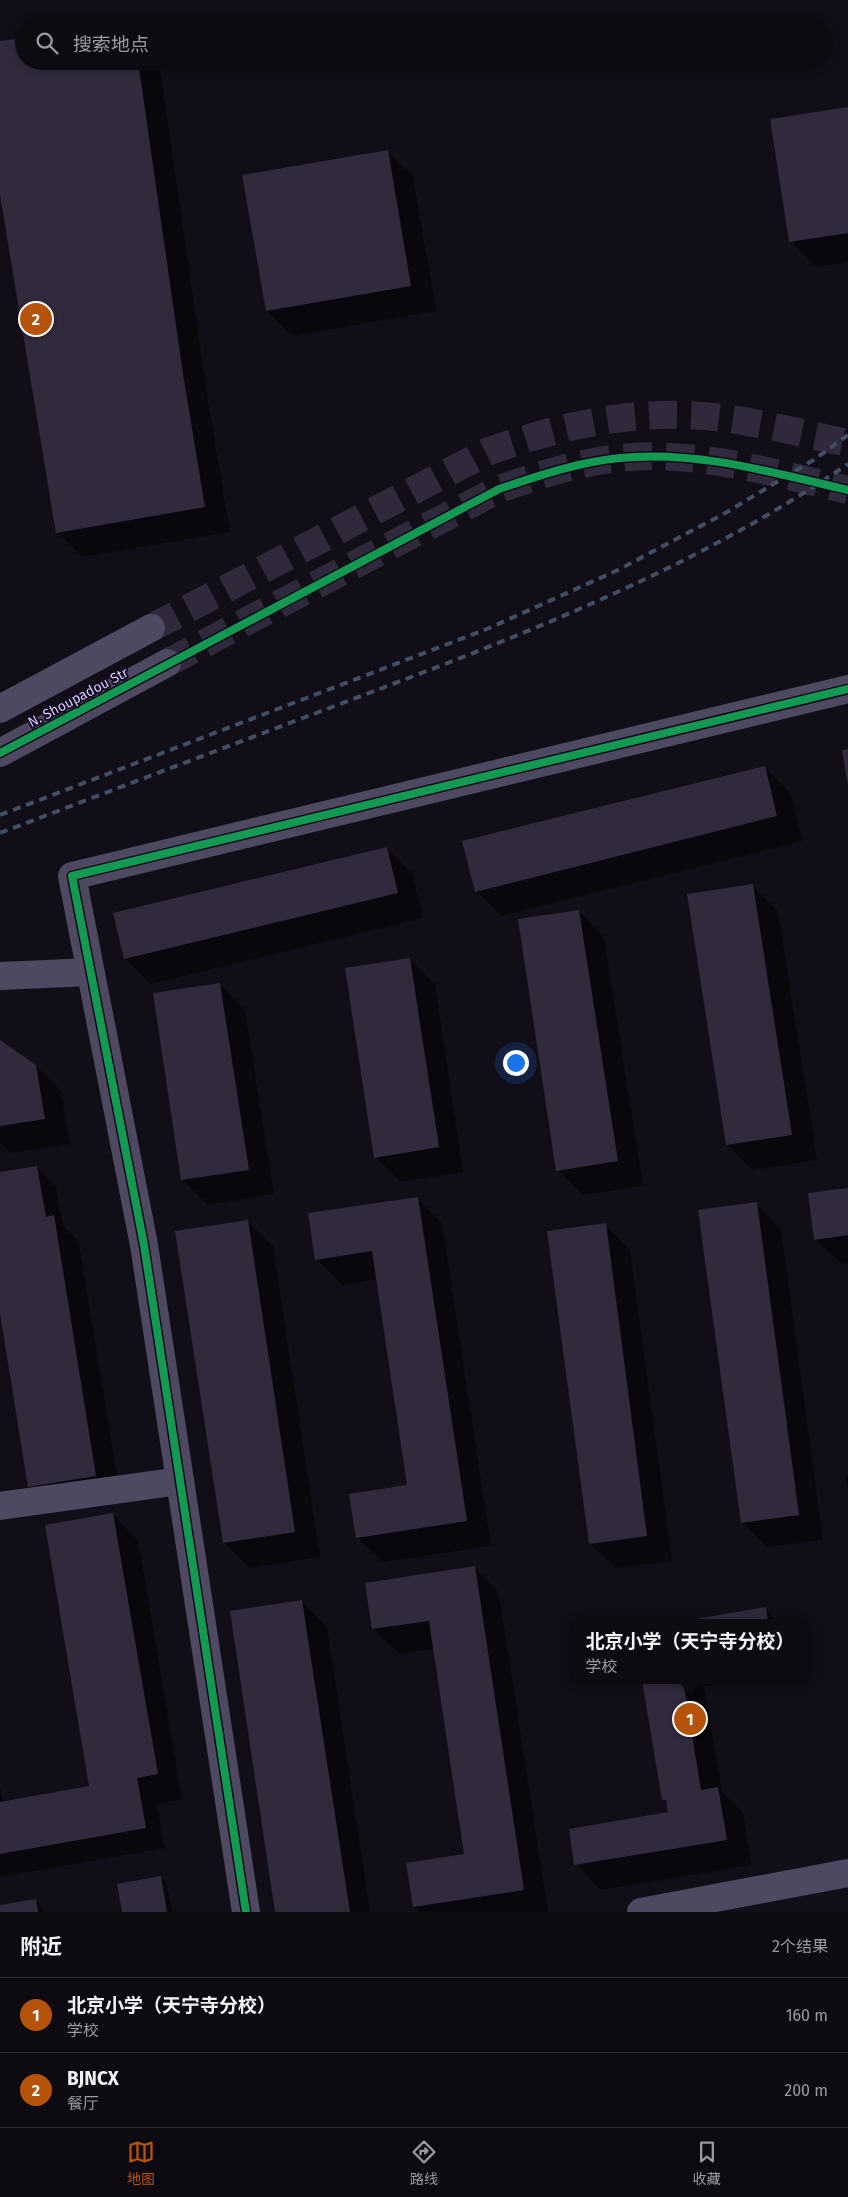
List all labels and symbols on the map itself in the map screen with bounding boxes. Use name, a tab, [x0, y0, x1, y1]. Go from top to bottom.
pin: 2	[20, 300, 52, 338]
street label: N. Shoupadou Str	[25, 664, 132, 731]
your location	[503, 1050, 529, 1076]
pin: 1	[674, 1700, 706, 1738]

